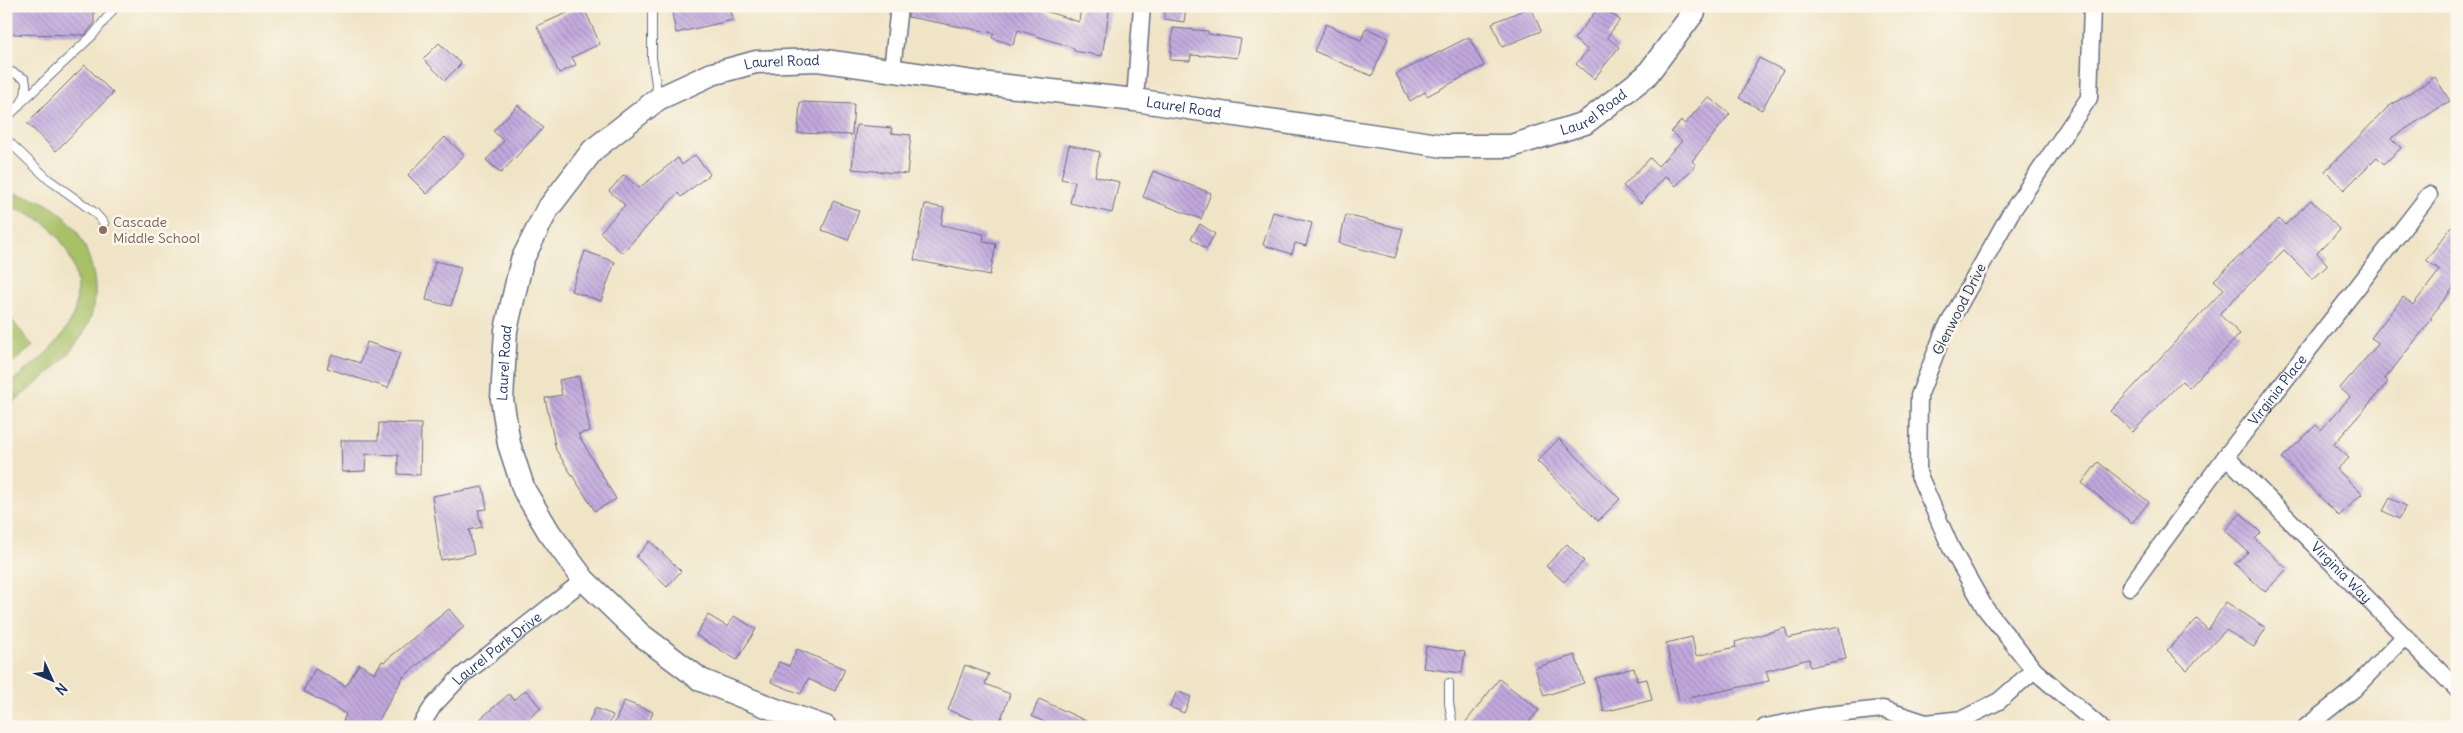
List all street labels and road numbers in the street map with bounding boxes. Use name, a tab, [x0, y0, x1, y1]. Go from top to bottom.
street label: Laurel Road	[742, 51, 820, 74]
street label: Laurel Road	[1558, 85, 1630, 139]
street label: Laurel Road	[1145, 93, 1223, 122]
street label: Glenwood Drive	[1928, 260, 1990, 358]
street label: Laurel Road	[493, 323, 516, 401]
street label: Virginia Place	[2244, 351, 2310, 429]
street label: Virginia Way	[2307, 538, 2376, 607]
street label: Laurel Park Drive	[448, 608, 545, 689]

